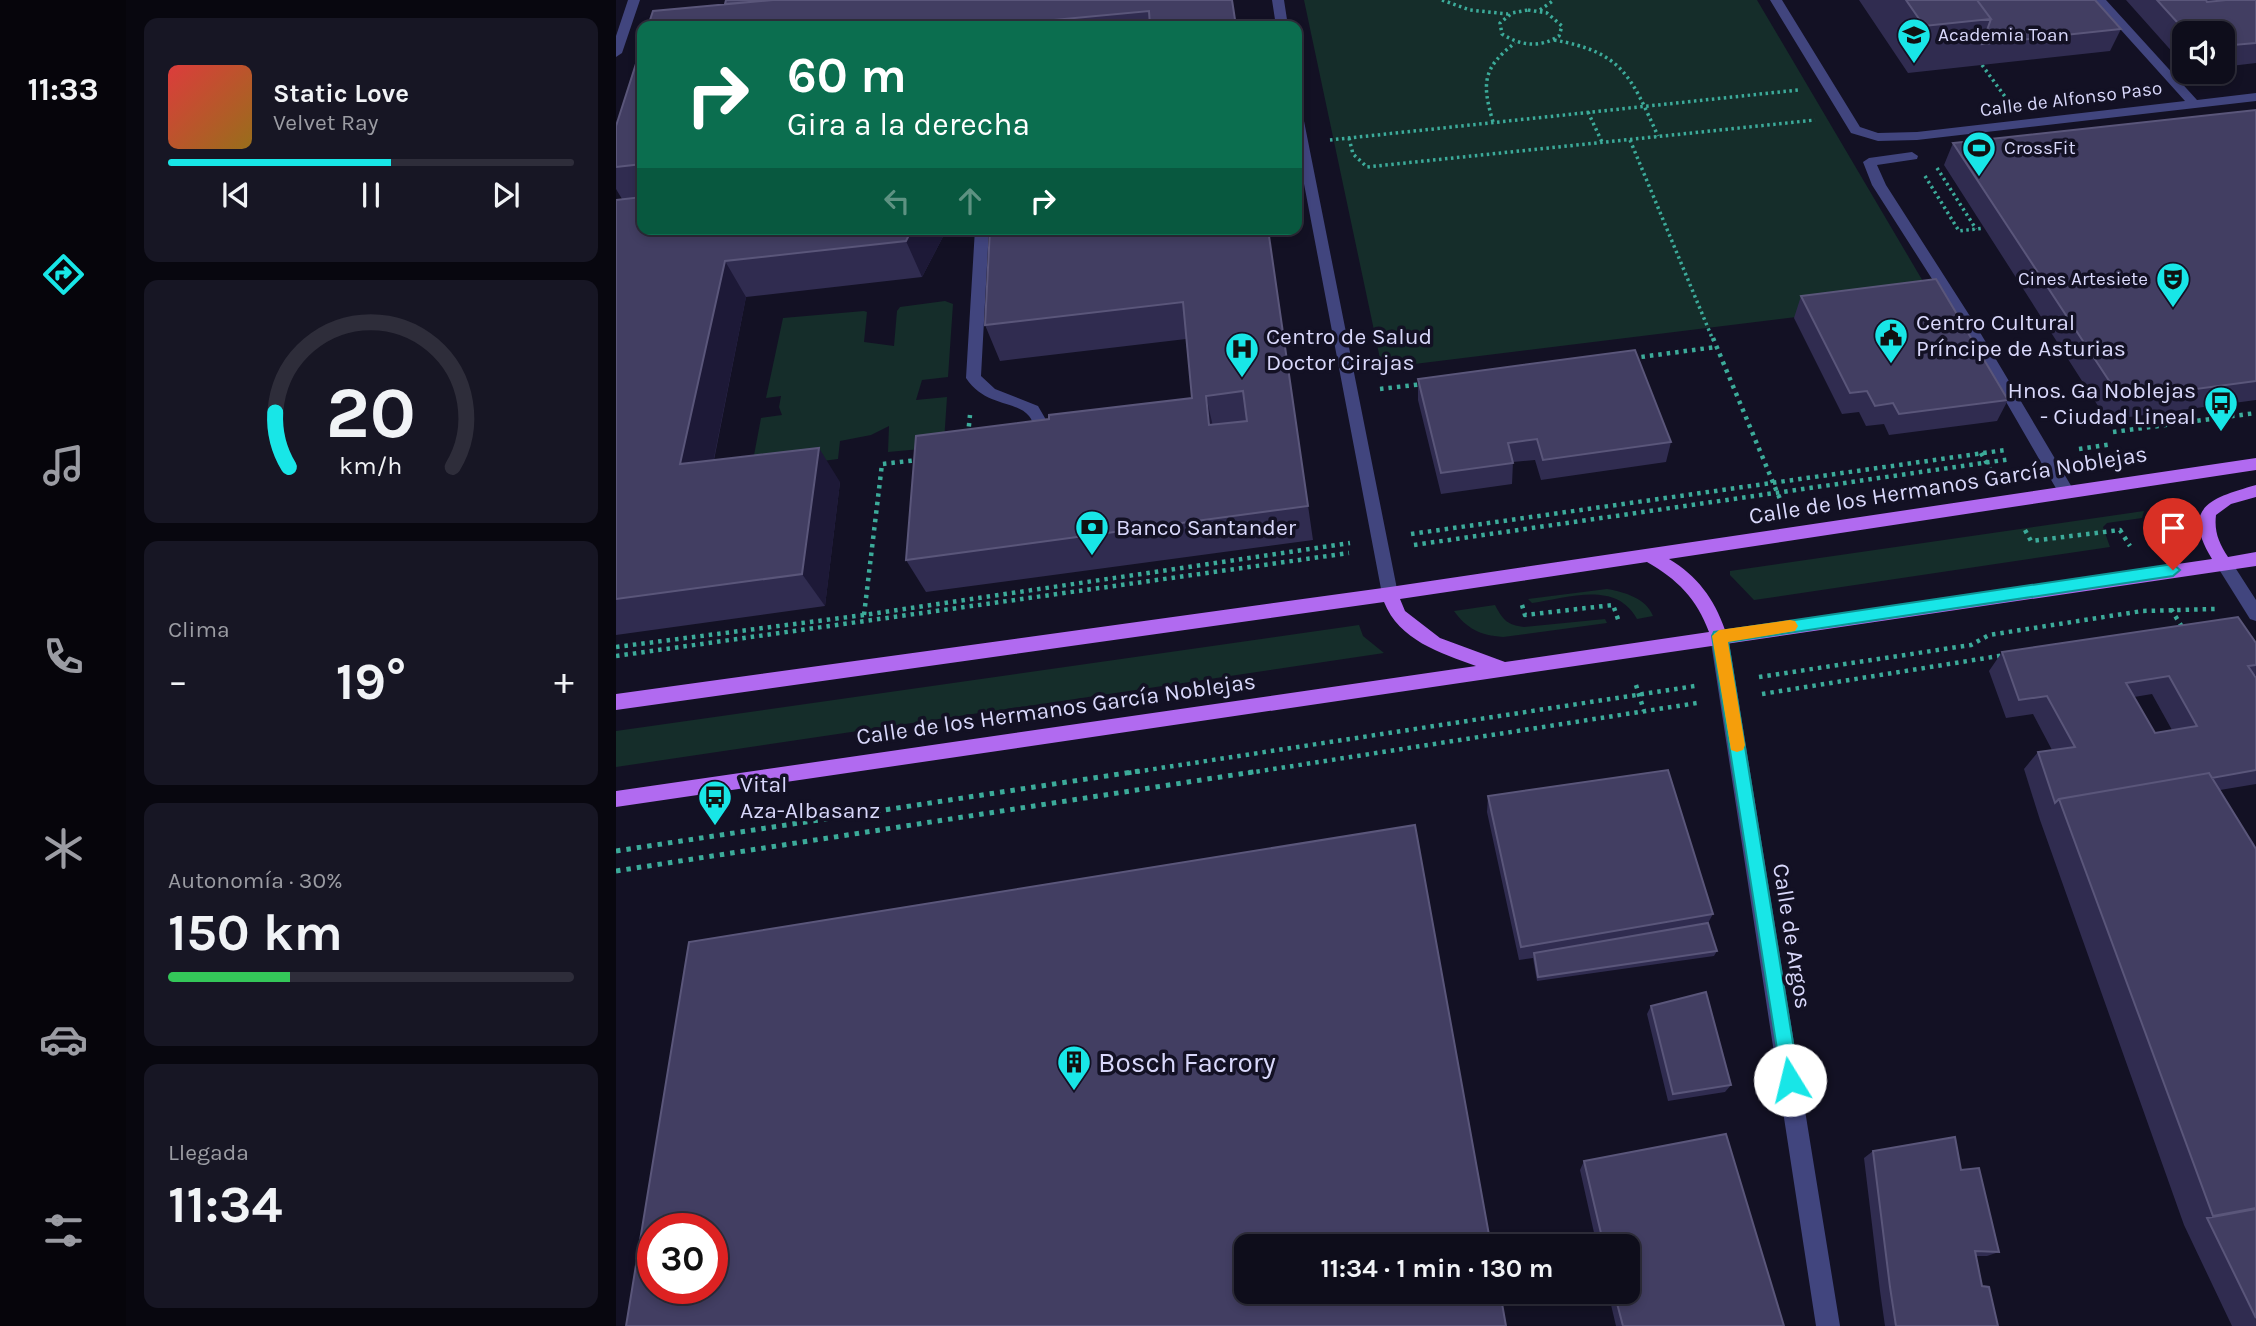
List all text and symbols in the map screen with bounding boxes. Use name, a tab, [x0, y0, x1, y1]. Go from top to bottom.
school or university icon: Academia Toan	[1895, 16, 1933, 65]
map controls	[2172, 21, 2235, 84]
button: sound	[2172, 21, 2235, 84]
place label: Academia Toan	[1938, 24, 2069, 46]
text: 60 m	[787, 47, 907, 104]
icon: right	[672, 49, 763, 140]
text: 11:33	[27, 71, 99, 108]
street label: Calle de Alfonso Paso	[1979, 77, 2163, 121]
text: Static Love	[273, 78, 409, 109]
text: Gira a la derecha	[787, 106, 1030, 143]
text: Velvet Ray	[273, 109, 378, 136]
sports icon: CrossFit	[1960, 129, 1998, 178]
place label: CrossFit	[2004, 137, 2076, 159]
icon: previous	[217, 176, 255, 214]
icon: pause	[352, 176, 390, 214]
icon: next	[487, 176, 525, 214]
icon: left	[878, 182, 916, 220]
icon: ahead	[951, 182, 989, 220]
icon: right	[1024, 182, 1062, 220]
icon: directions	[39, 250, 88, 299]
theatre icon: Cines Artesiete	[2154, 260, 2192, 309]
place label: Cines Artesiete	[2018, 268, 2148, 290]
place label: Centro Cultural Príncipe de Asturias	[1916, 309, 2126, 362]
public building icon: Centro Cultural Príncipe de Asturias	[1872, 316, 1910, 365]
place label: Centro de Salud Doctor Cirajas	[1266, 323, 1432, 376]
hospital icon: Centro de Salud Doctor Cirajas	[1223, 330, 1261, 379]
text: 20	[326, 371, 416, 456]
place label: Hnos. Gª Noblejas - Ciudad Lineal	[2007, 377, 2196, 430]
bus stop icon: Hnos. Gª Noblejas - Ciudad Lineal	[2202, 384, 2240, 433]
street label: Calle de los Hermanos García Noblejas	[1747, 440, 2149, 530]
icon: music	[39, 441, 88, 490]
text: km/h	[339, 451, 403, 480]
pin	[2143, 498, 2203, 570]
bank icon: Banco Santander	[1073, 508, 1111, 557]
icon: arrive	[2154, 509, 2192, 547]
place label: Banco Santander	[1116, 514, 1297, 541]
text: Clima	[168, 616, 230, 643]
icon: phone	[39, 632, 88, 681]
text: 19°	[336, 651, 406, 712]
text: −	[168, 659, 188, 704]
text: +	[554, 659, 574, 704]
street label: Calle de los Hermanos García Noblejas	[855, 668, 1257, 750]
place label: Vital Aza-Albasanz	[740, 771, 880, 824]
bus stop icon: Vital Aza-Albasanz	[696, 778, 734, 827]
icon: climate	[39, 824, 88, 873]
street label: Calle de Argos	[1767, 861, 1817, 1011]
text: Autonomía · 30%	[168, 867, 343, 894]
text: 150 km	[168, 902, 343, 963]
icon: car	[39, 1015, 88, 1064]
building icon: Bosch Facrory	[1055, 1043, 1093, 1092]
position arrow	[1753, 1043, 1827, 1117]
place label: Bosch Facrory	[1098, 1046, 1276, 1079]
text: Llegada	[168, 1139, 249, 1166]
text: 11:34	[168, 1174, 282, 1235]
icon: filters	[39, 1206, 88, 1255]
speed limit sign: 30	[637, 1213, 728, 1304]
text: 11:34 · 1 min · 130 m	[1320, 1253, 1554, 1284]

